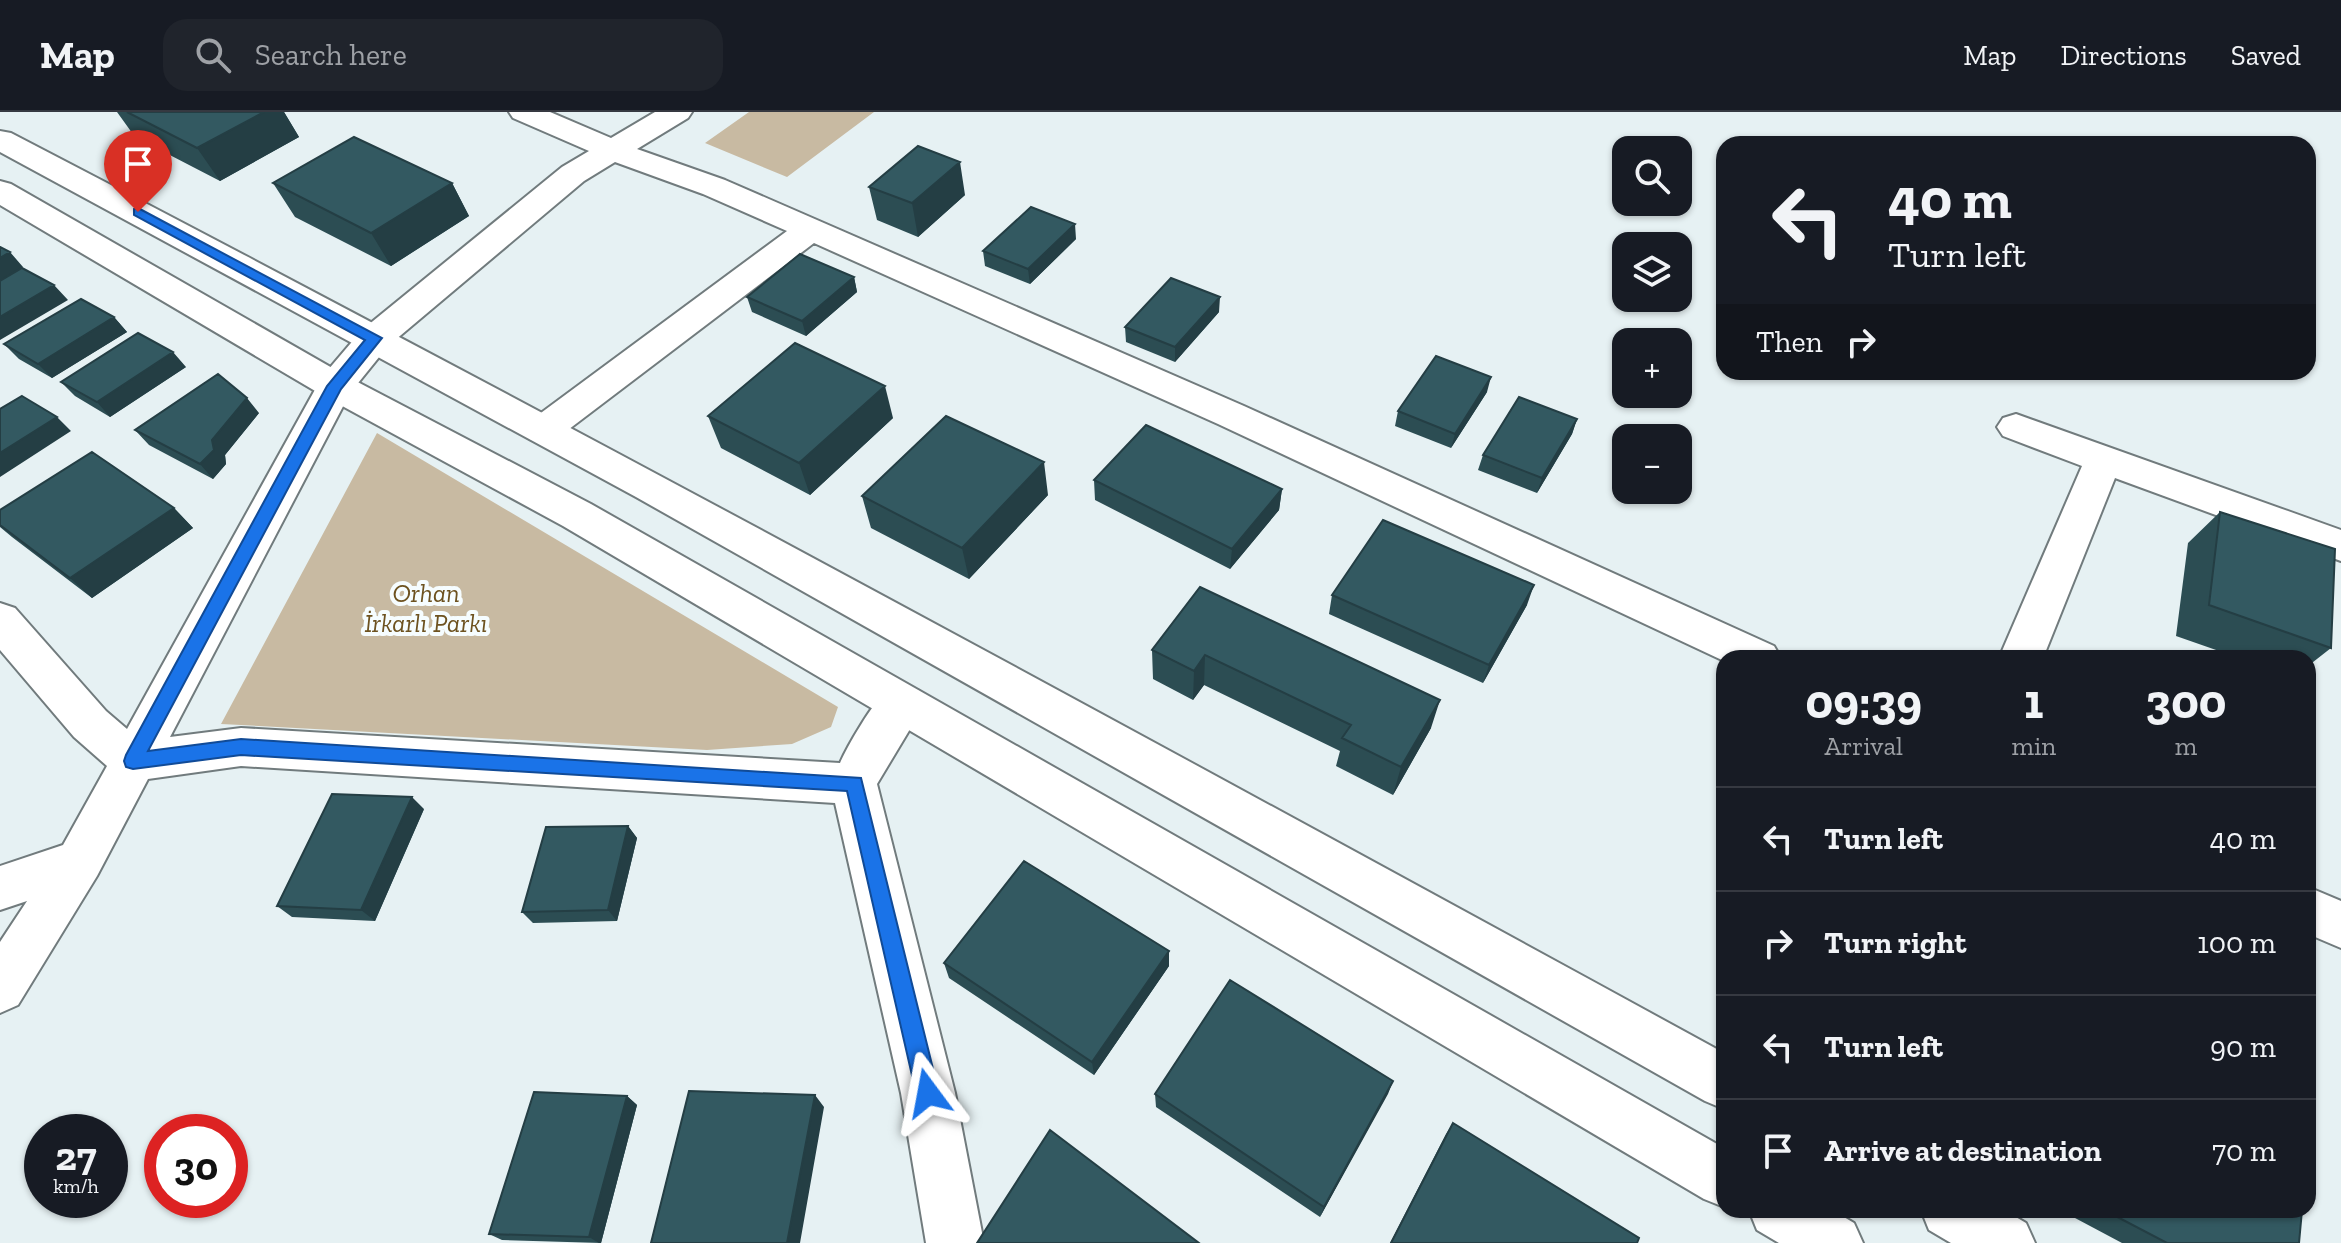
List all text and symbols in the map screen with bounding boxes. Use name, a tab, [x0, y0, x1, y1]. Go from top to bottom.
search box	[163, 19, 723, 91]
text: Map	[40, 32, 115, 78]
icon: search	[191, 33, 235, 77]
text: Search here	[255, 37, 407, 73]
text: Map	[1963, 39, 2016, 72]
text: Directions	[2060, 39, 2187, 72]
text: Saved	[2231, 39, 2301, 72]
pin	[104, 130, 172, 212]
map controls	[1612, 136, 1692, 504]
button: search	[1612, 136, 1692, 216]
icon: arrive	[116, 142, 160, 186]
text: 40 m	[1888, 165, 2012, 232]
icon: left	[1756, 168, 1860, 272]
button: layers	[1612, 232, 1692, 312]
text: Turn left	[1888, 233, 2026, 276]
icon: right	[1839, 320, 1883, 364]
text: Then	[1756, 324, 1823, 360]
button: +	[1612, 328, 1692, 408]
button: −	[1612, 424, 1692, 504]
park label: Orhan İrkarlı Parkı	[365, 577, 487, 639]
text: 09:39	[1805, 673, 1922, 730]
text: 1	[2024, 673, 2043, 730]
text: 300	[2146, 673, 2226, 730]
text: Arrival	[1825, 730, 1903, 762]
text: min	[2011, 730, 2056, 762]
text: m	[2175, 730, 2197, 762]
icon: left	[1756, 817, 1800, 861]
text: Turn left	[1824, 821, 1943, 857]
text: 40 m	[2210, 821, 2276, 857]
icon: right	[1756, 921, 1800, 965]
text: Turn right	[1824, 925, 1966, 961]
text: 100 m	[2197, 925, 2276, 961]
icon: left	[1756, 1025, 1800, 1069]
text: Turn left	[1824, 1029, 1943, 1065]
text: 90 m	[2210, 1029, 2276, 1065]
position arrow	[886, 1051, 970, 1135]
speed limit sign: 30	[144, 1114, 248, 1218]
icon: arrive	[1756, 1129, 1800, 1173]
text: 27	[55, 1132, 97, 1180]
text: Arrive at destination	[1824, 1133, 2101, 1169]
text: 70 m	[2212, 1133, 2276, 1169]
text: km/h	[53, 1174, 99, 1198]

